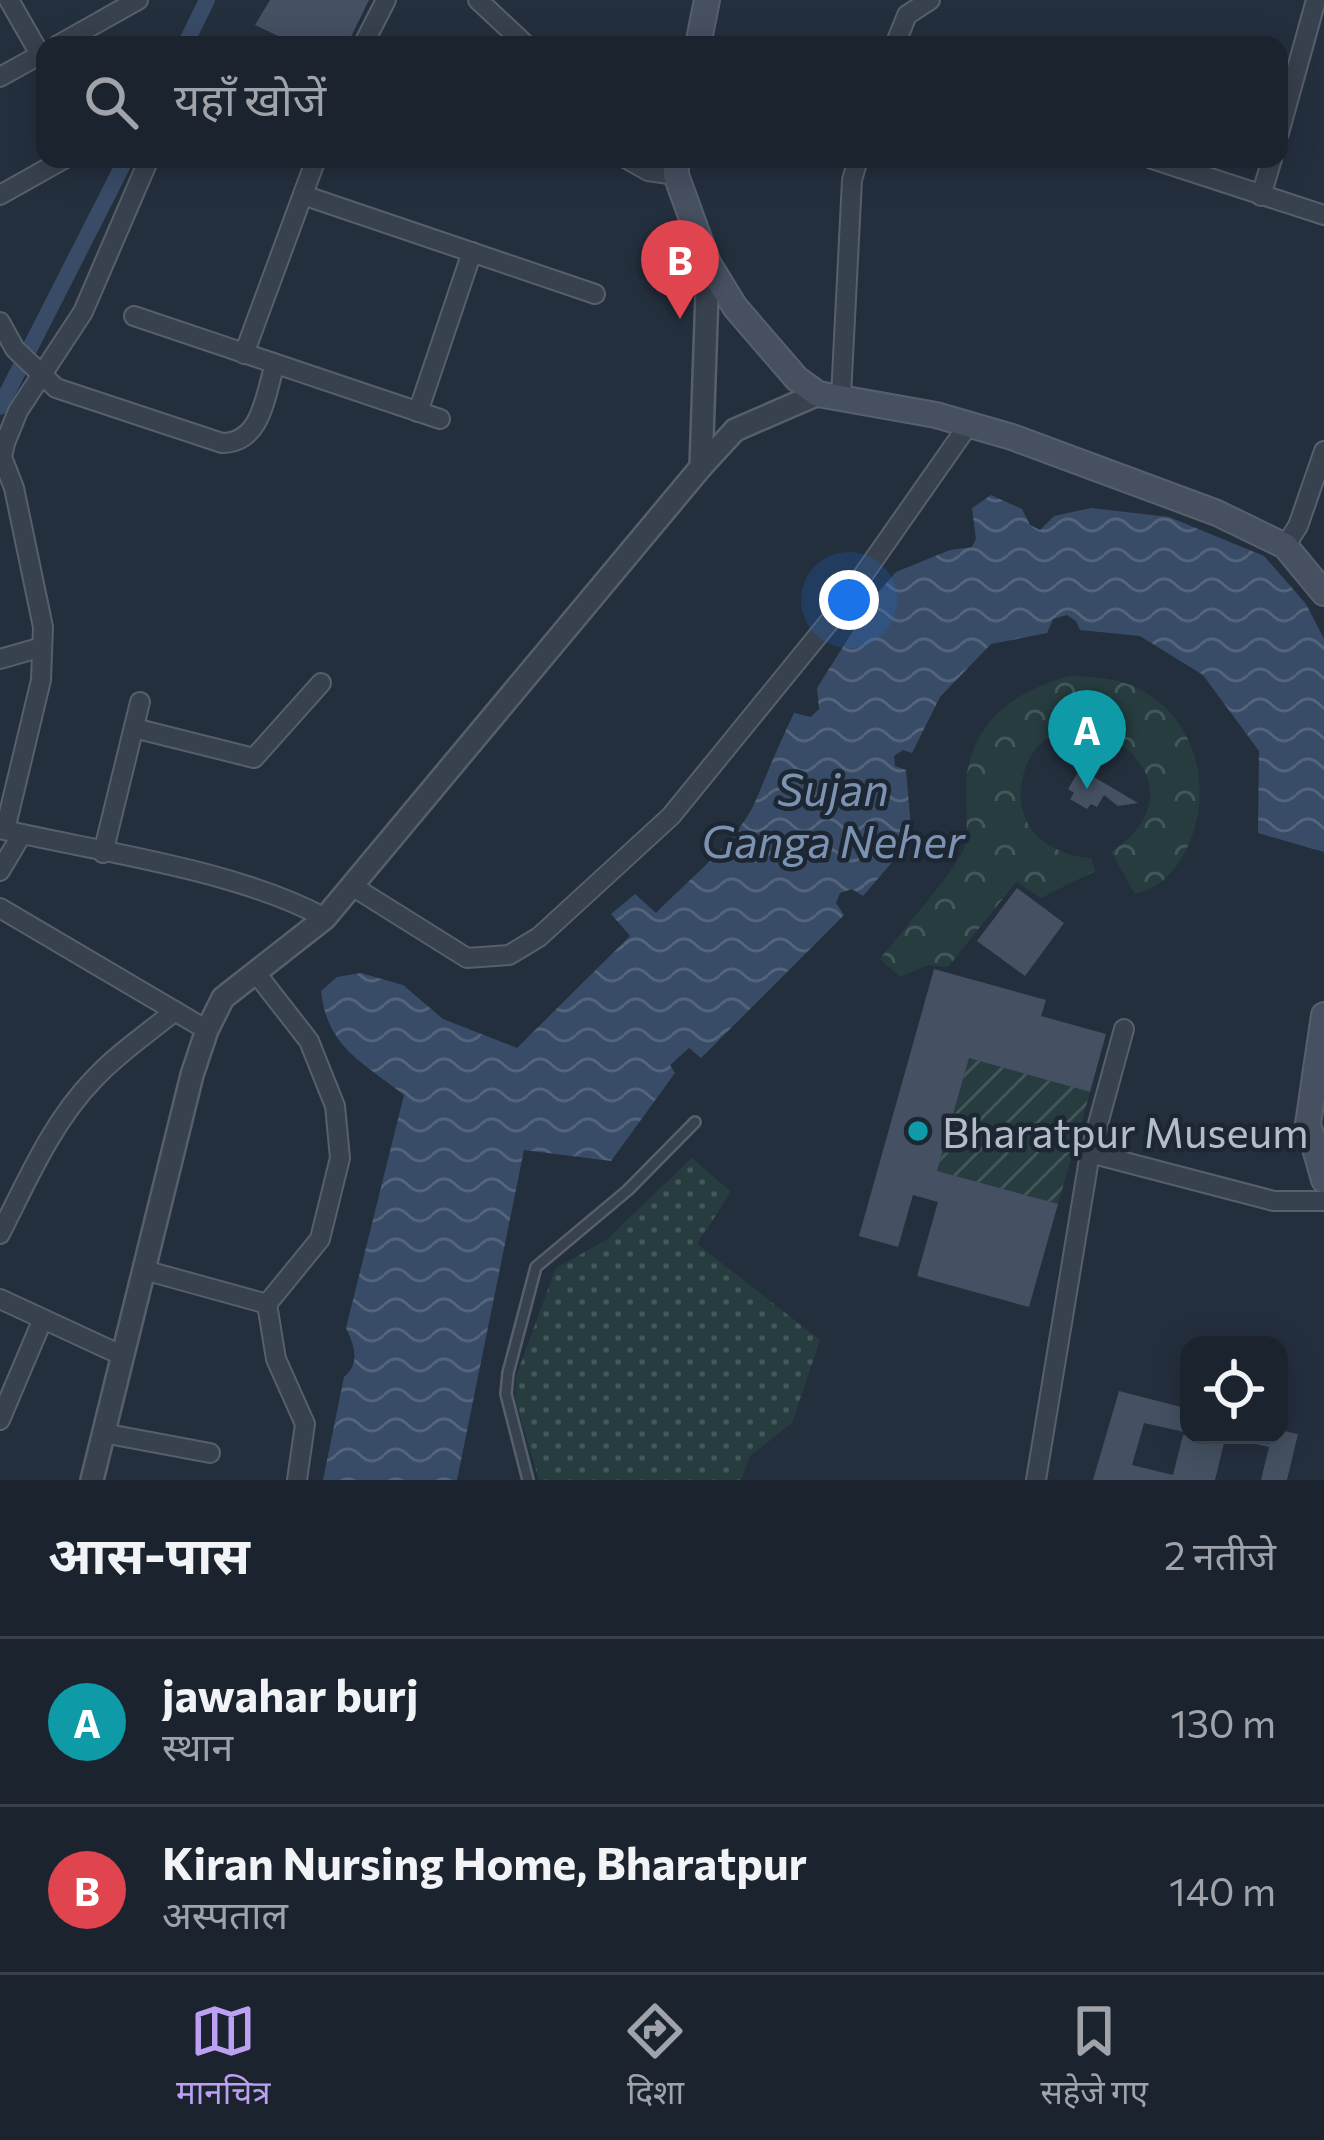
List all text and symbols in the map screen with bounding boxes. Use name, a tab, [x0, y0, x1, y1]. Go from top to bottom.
search box	[36, 36, 1288, 168]
icon: search	[78, 69, 144, 135]
text: यहाँ खोजें	[174, 70, 326, 125]
pin: B	[641, 220, 719, 319]
your location	[819, 570, 879, 630]
pin: A	[1048, 690, 1126, 789]
water label: Sujan Ganga Neher	[701, 760, 967, 867]
place label: Bharatpur Museum	[942, 1105, 1309, 1157]
marker: Bharatpur Museum	[905, 1118, 931, 1144]
map controls	[1180, 1336, 1288, 1444]
button: locate	[1180, 1336, 1288, 1444]
text: आस-पास	[48, 1522, 250, 1585]
text: 2 नतीजे	[1164, 1530, 1276, 1578]
text: jawahar burj	[162, 1666, 419, 1721]
text: A	[73, 1698, 101, 1746]
text: 130 m	[1170, 1698, 1276, 1746]
text: स्थान	[162, 1721, 233, 1769]
text: Kiran Nursing Home, Bharatpur	[162, 1834, 807, 1889]
text: B	[74, 1866, 100, 1914]
text: 140 m	[1169, 1866, 1276, 1914]
text: अस्पताल	[162, 1889, 288, 1937]
tab: मानचित्र	[176, 1998, 270, 2117]
tab: दिशा	[622, 1998, 688, 2117]
tab: सहेजे गए	[1040, 1998, 1148, 2117]

